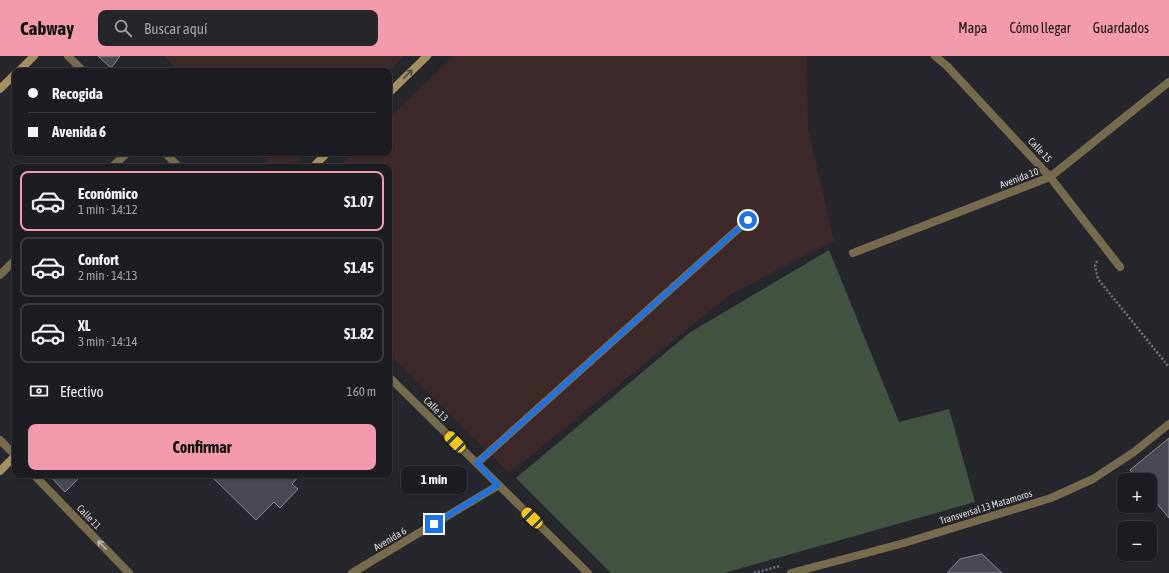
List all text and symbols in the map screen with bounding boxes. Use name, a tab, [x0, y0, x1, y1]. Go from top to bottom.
search box	[98, 10, 378, 46]
text: Cabway	[20, 17, 74, 39]
icon: search	[112, 17, 134, 39]
text: Buscar aquí	[144, 20, 207, 37]
text: Mapa	[958, 20, 987, 36]
text: Cómo llegar	[1009, 20, 1071, 36]
text: Guardados	[1093, 20, 1149, 36]
one-way arrow	[403, 69, 413, 79]
text: Recogida	[52, 85, 103, 102]
text: Avenida 6	[52, 123, 106, 140]
street label: Calle 15	[1026, 135, 1054, 165]
street label: Avenida 10	[998, 165, 1040, 190]
icon: car	[30, 183, 66, 219]
text: Económico	[78, 185, 138, 202]
text: $1.07	[344, 193, 374, 210]
text: 1 min · 14:12	[78, 202, 138, 217]
route start	[739, 211, 757, 229]
icon: car	[30, 249, 66, 285]
text: Confort	[78, 251, 119, 268]
text: $1.45	[344, 259, 374, 276]
text: 2 min · 14:13	[78, 268, 138, 283]
icon: car	[30, 315, 66, 351]
text: XL	[78, 317, 91, 334]
text: $1.82	[344, 325, 374, 342]
text: 3 min · 14:14	[78, 334, 138, 349]
icon: cash	[28, 380, 50, 402]
text: Efectivo	[60, 383, 104, 400]
text: 160 m	[347, 384, 376, 399]
street label: Calle 13	[422, 395, 451, 424]
button: Confirmar	[28, 424, 376, 470]
car	[442, 429, 468, 455]
callout: 1 min	[401, 466, 467, 494]
text: 1 min	[421, 472, 447, 487]
map controls	[1117, 473, 1157, 561]
button: +	[1117, 473, 1157, 513]
street label: Transversal 13 Matamoros	[938, 488, 1034, 526]
street label: Calle 11	[75, 503, 103, 532]
car	[519, 505, 545, 531]
route end	[425, 515, 443, 533]
button: −	[1117, 521, 1157, 561]
street label: Avenida 6	[372, 525, 409, 553]
one-way arrow	[97, 540, 107, 550]

